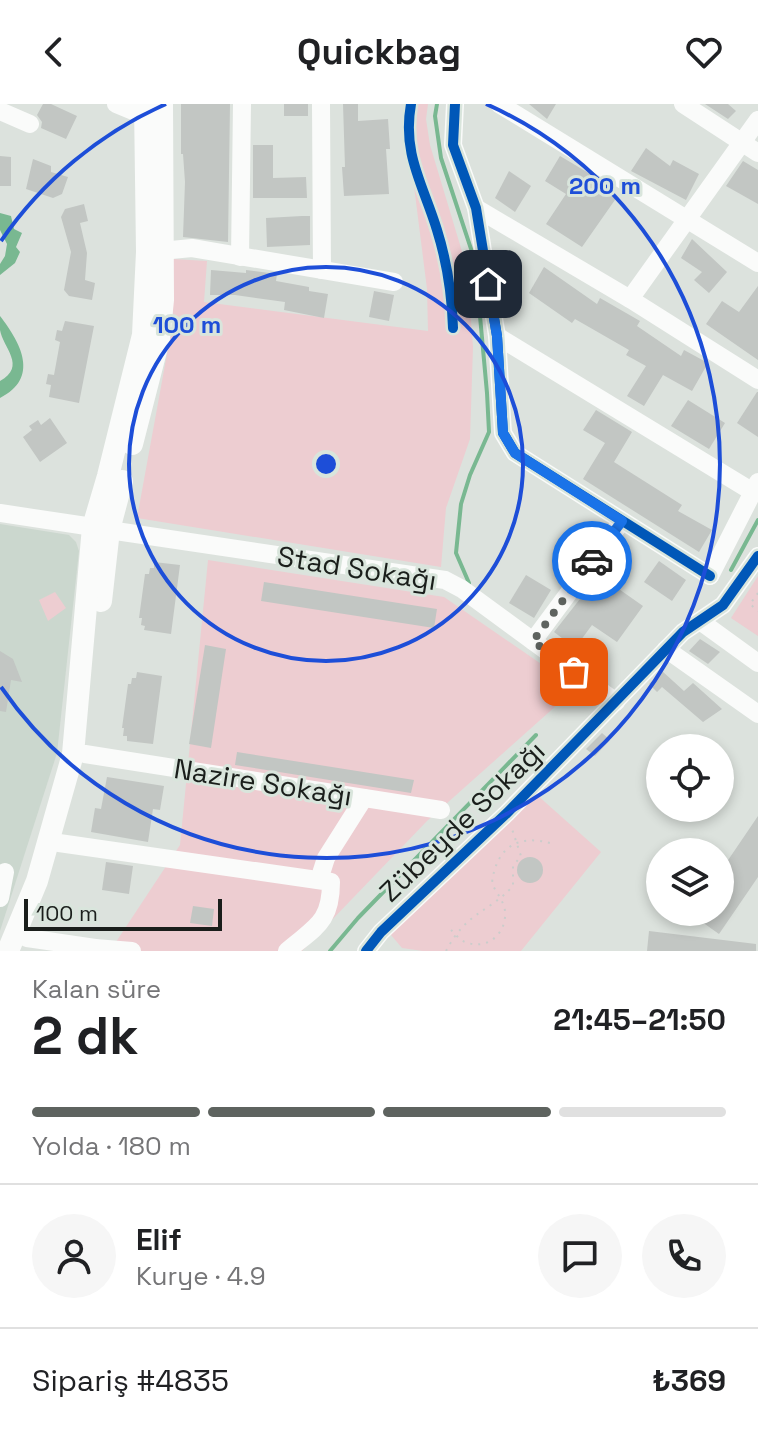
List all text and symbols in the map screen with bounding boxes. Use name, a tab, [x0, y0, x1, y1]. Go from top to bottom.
text: Quickbag	[297, 29, 461, 75]
icon: back	[32, 30, 76, 74]
icon: heart	[682, 30, 726, 74]
text: 200 m	[569, 170, 641, 201]
pin	[454, 250, 522, 318]
icon: home	[466, 262, 510, 306]
text: 100 m	[153, 309, 221, 340]
centre of rings	[312, 450, 340, 478]
courier	[552, 521, 632, 601]
street label: Stad Sokağı	[275, 538, 439, 598]
icon: car	[570, 539, 614, 583]
pin	[540, 638, 608, 706]
icon: bag	[552, 650, 596, 694]
street label: Zübeyde Sokağı	[372, 733, 552, 909]
map controls	[646, 734, 734, 926]
button: locate	[646, 734, 734, 822]
street label: Nazire Sokağı	[171, 750, 355, 814]
button: layers	[646, 838, 734, 926]
scale bar	[24, 895, 222, 931]
text: 100 m	[36, 899, 98, 927]
text: Kalan süre	[32, 972, 161, 1006]
text: 21:45–21:50	[553, 1000, 726, 1039]
text: 2 dk	[32, 1003, 139, 1069]
text: Yolda · 180 m	[32, 1129, 191, 1163]
button: person	[32, 1214, 116, 1298]
button: chat	[538, 1214, 622, 1298]
button: phone	[642, 1214, 726, 1298]
text: Elif	[136, 1220, 182, 1259]
text: Kurye · 4.9	[136, 1259, 266, 1293]
text: Sipariş #4835	[32, 1361, 229, 1400]
text: ₺369	[652, 1361, 726, 1400]

